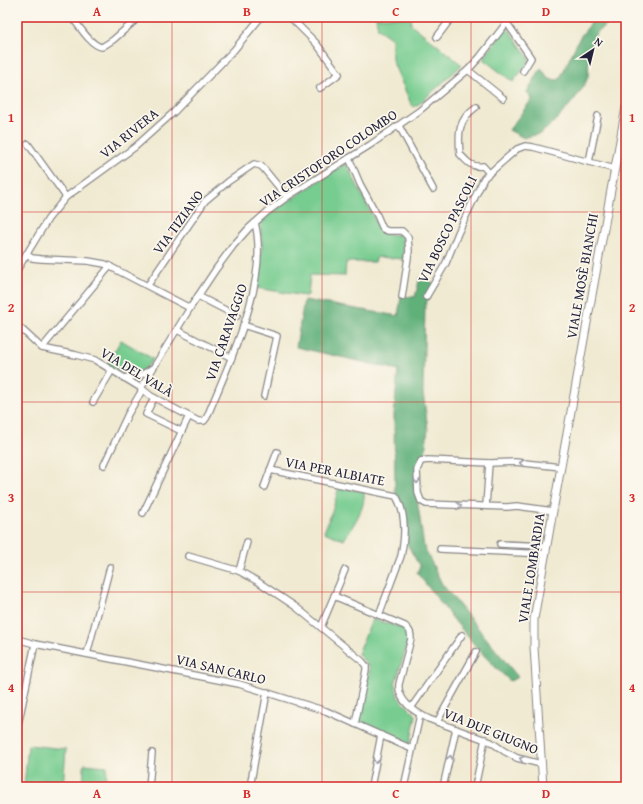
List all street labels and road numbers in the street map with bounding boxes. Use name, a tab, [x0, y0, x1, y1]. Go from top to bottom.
street label: VIA RIVERA	[95, 103, 163, 163]
street label: VIA CRISTOFORO COLOMBO	[255, 104, 401, 212]
street label: VIA BOSCO PASCOLI	[412, 172, 482, 286]
street label: VIA TIZIANO	[148, 186, 208, 258]
street label: VIALE MOSÈ BIANCHI	[561, 212, 603, 340]
street label: VIA CARAVAGGIO	[200, 281, 252, 383]
street label: VIA DEL VALÀ	[97, 342, 178, 402]
street label: VIA PER ALBIATE	[283, 452, 387, 490]
street label: VIALE LOMBARDIA	[512, 511, 550, 625]
street label: VIA SAN CARLO	[174, 649, 268, 689]
street label: VIA DUE GIUGNO	[441, 703, 541, 759]

